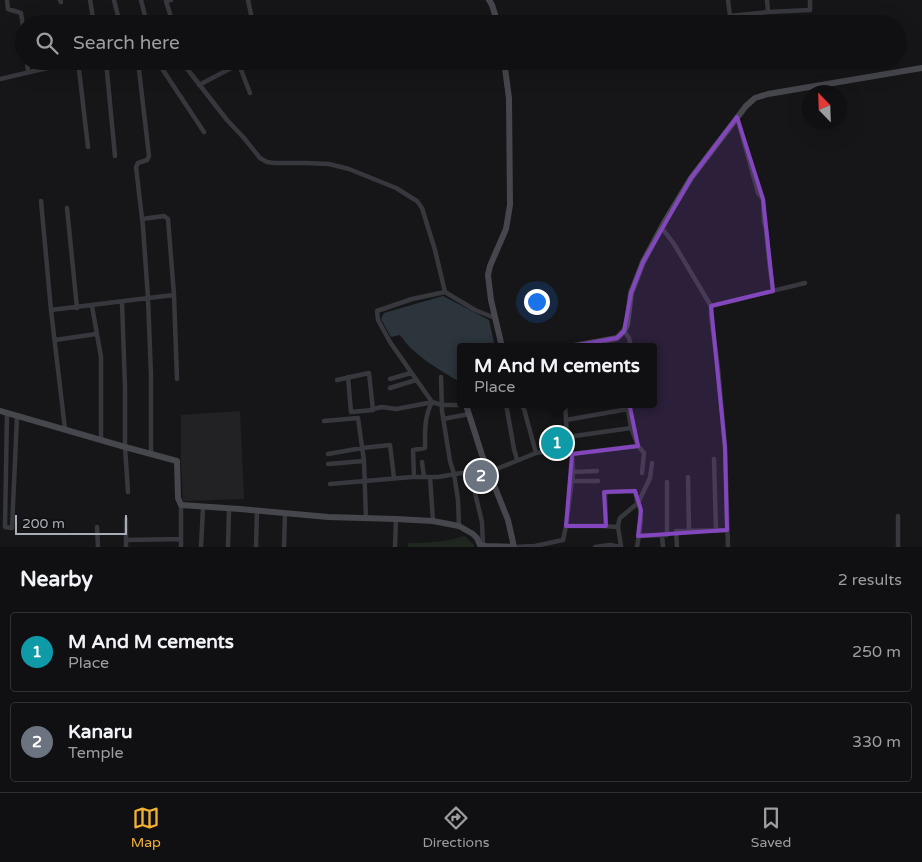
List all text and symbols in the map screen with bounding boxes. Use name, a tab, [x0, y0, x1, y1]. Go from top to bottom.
search box	[15, 15, 907, 70]
icon: search	[33, 29, 61, 57]
text: Search here	[73, 32, 180, 54]
north arrow	[802, 85, 847, 130]
your location	[524, 289, 550, 315]
popup	[457, 343, 657, 408]
text: M And M cements	[474, 355, 640, 377]
text: Place	[474, 377, 515, 397]
pin: 1	[541, 424, 573, 462]
pin: 2	[465, 457, 497, 495]
scale bar	[15, 512, 128, 535]
text: 200 m	[22, 515, 65, 532]
text: Nearby	[20, 567, 93, 592]
text: 2 results	[838, 570, 902, 590]
text: M And M cements	[68, 631, 234, 653]
text: 1	[32, 642, 42, 662]
text: 250 m	[852, 642, 901, 662]
text: Place	[68, 653, 109, 673]
text: Kanaru	[68, 721, 133, 743]
text: 2	[32, 732, 42, 752]
text: 330 m	[852, 732, 901, 752]
text: Temple	[68, 743, 124, 763]
tab: Map	[131, 804, 161, 851]
tab: Directions	[422, 804, 489, 851]
tab: Saved	[751, 804, 791, 851]

